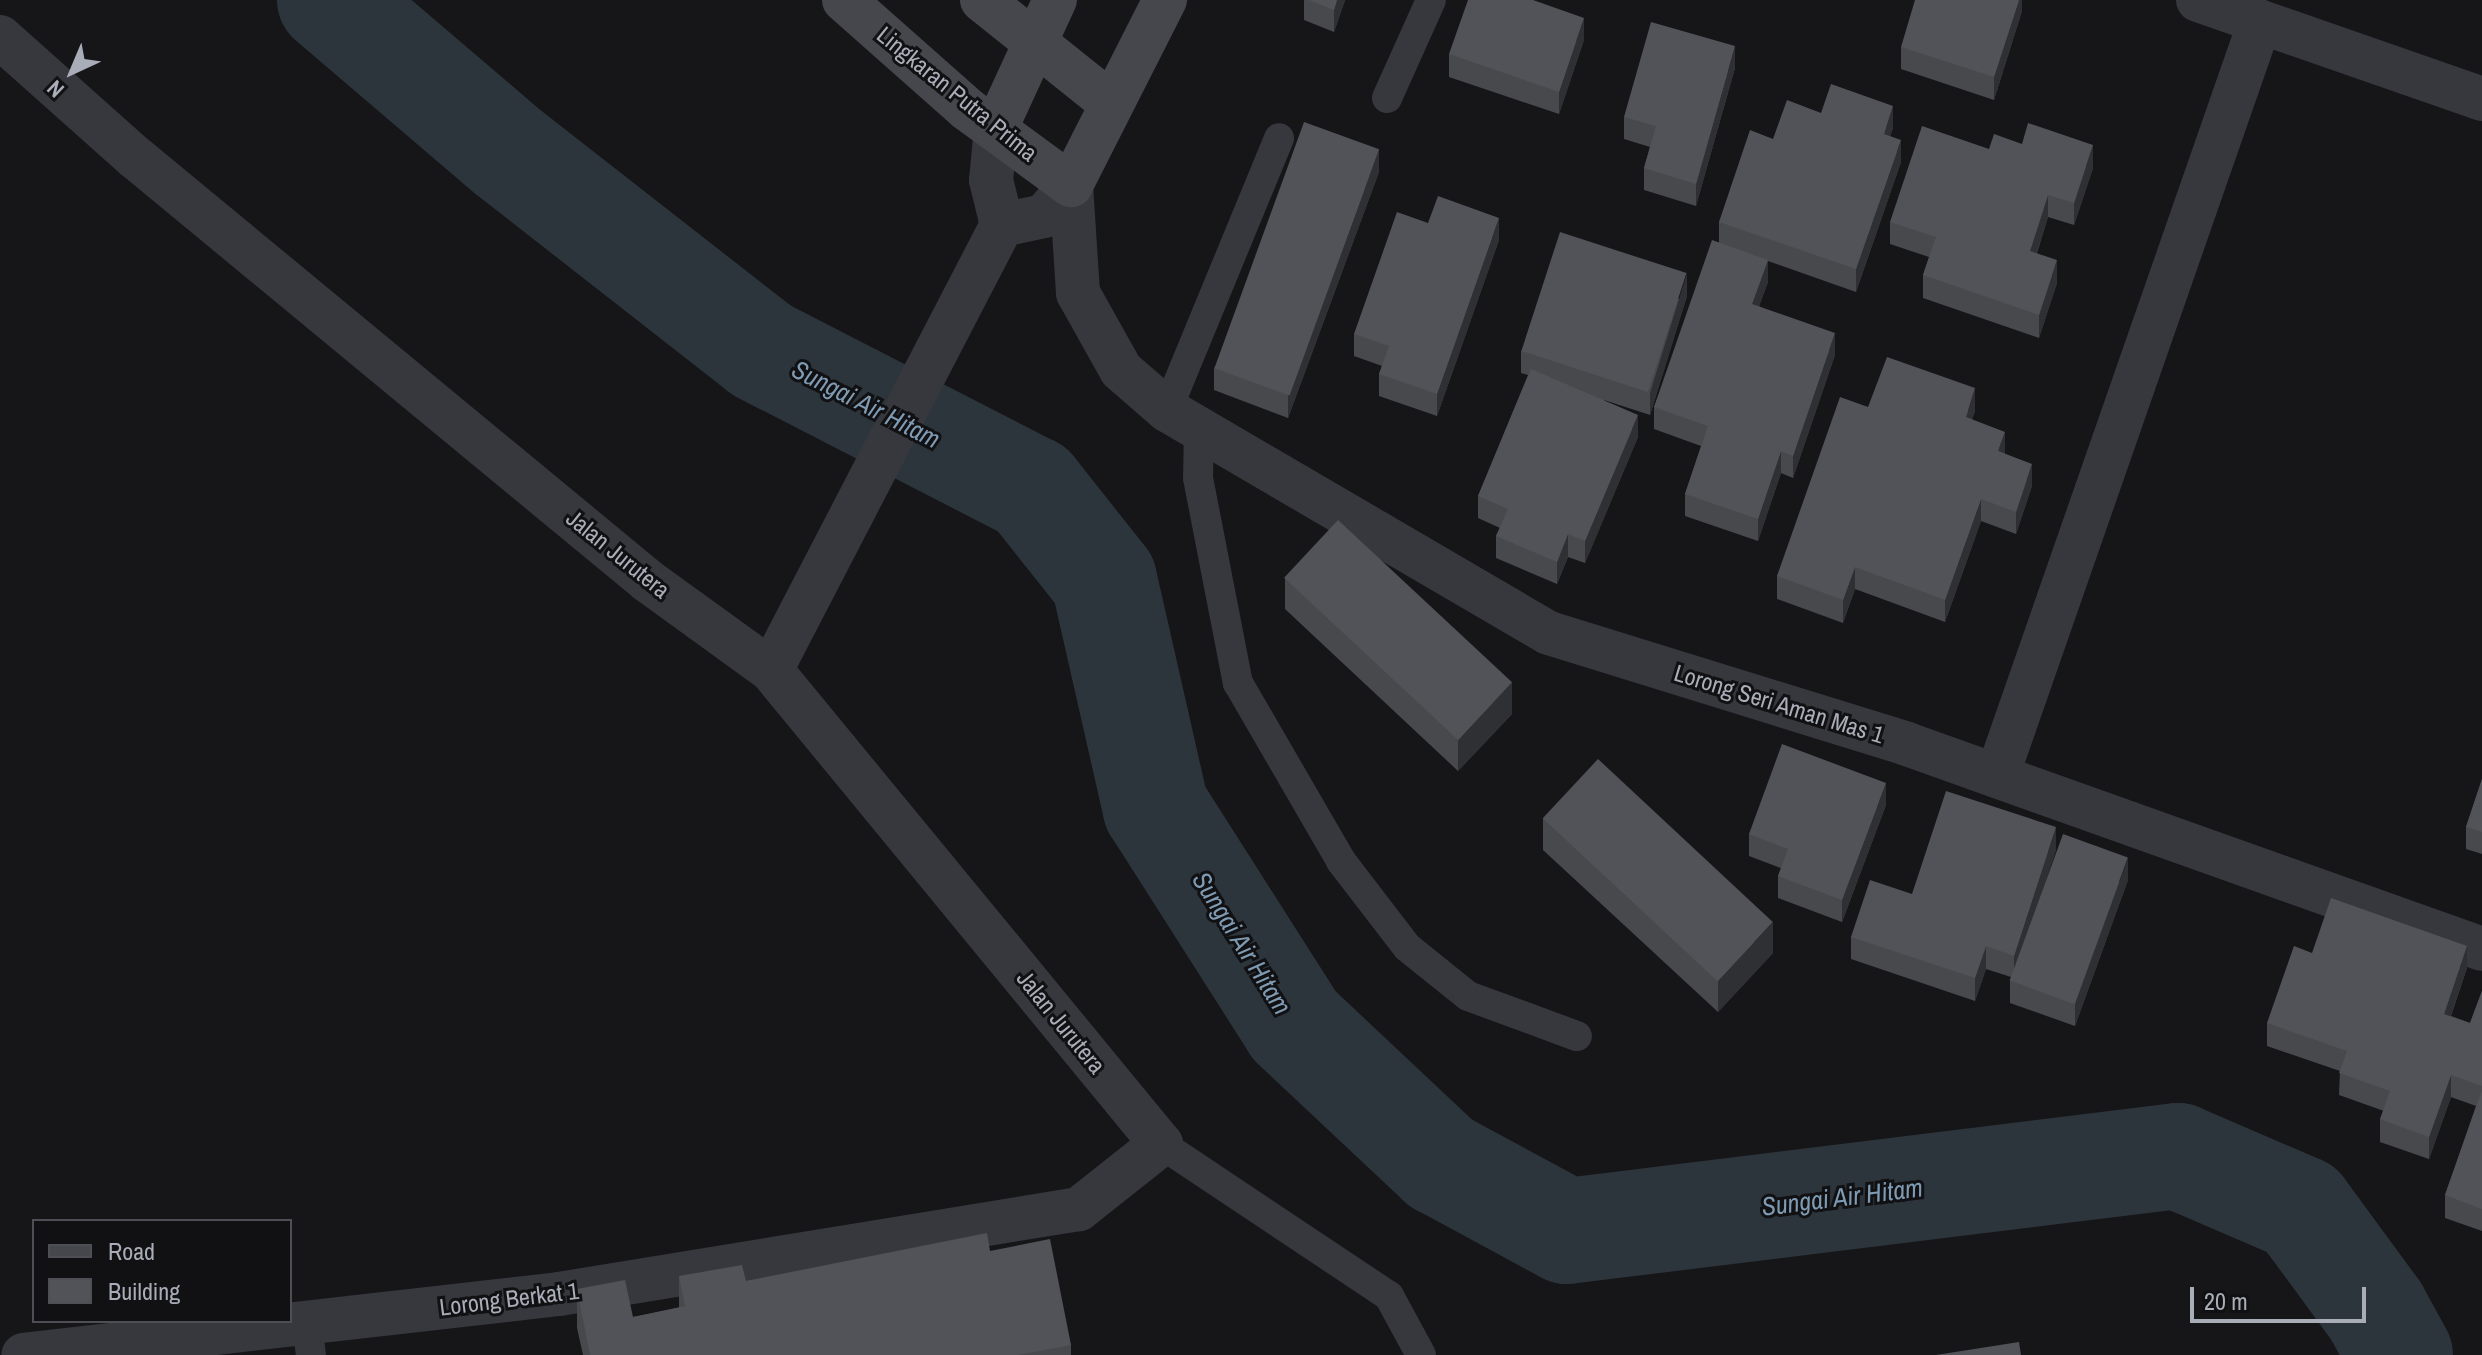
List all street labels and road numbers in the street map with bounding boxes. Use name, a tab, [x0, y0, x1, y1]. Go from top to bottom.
street label: Lingkaran Putra Prima	[871, 21, 1043, 167]
street label: Jalan Jurutera	[560, 504, 676, 604]
street label: Lorong Seri Aman Mas 1	[1670, 658, 1888, 750]
street label: Jalan Jurutera	[1011, 964, 1111, 1080]
street label: Lorong Berkat 1	[438, 1276, 580, 1322]

